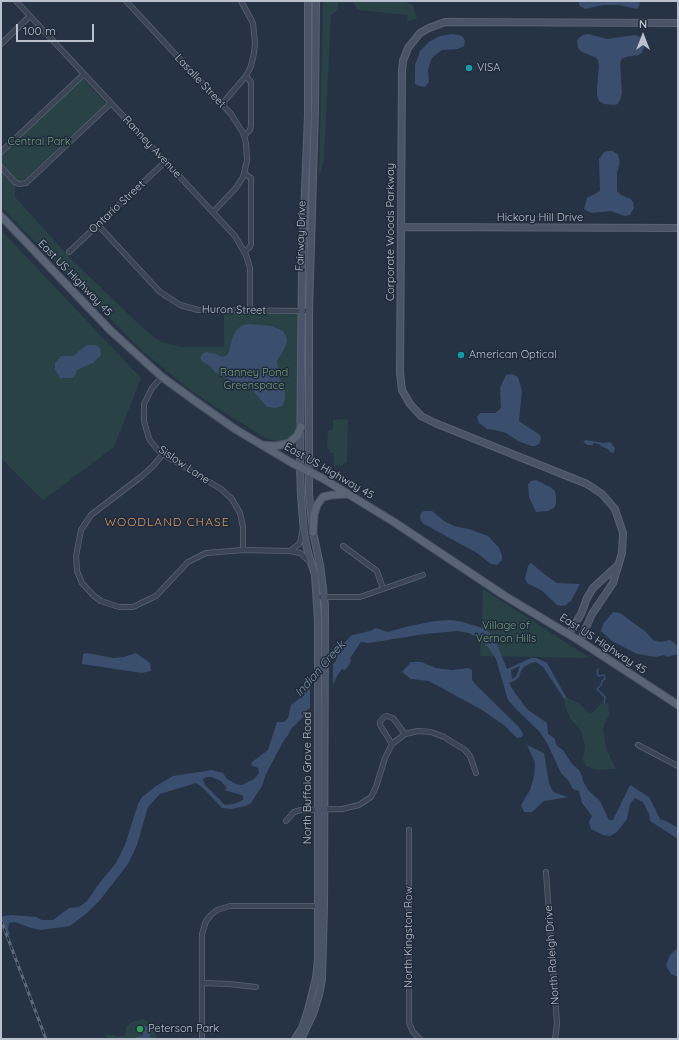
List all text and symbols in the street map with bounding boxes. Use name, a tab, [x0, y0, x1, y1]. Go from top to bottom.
scale bar	[18, 16, 96, 42]
north arrow	[623, 16, 663, 56]
text: N	[639, 17, 647, 31]
text: 100 m	[23, 23, 56, 38]
street label: Lasalle Street	[172, 51, 228, 111]
place label: VISA	[477, 61, 500, 75]
marker: VISA	[464, 63, 474, 73]
street label: Ranney Avenue	[120, 113, 184, 181]
park label: Central Park	[7, 135, 71, 149]
street label: Corporate Woods Parkway	[384, 163, 398, 301]
street label: Ontario Street	[86, 178, 148, 236]
street label: Fairway Drive	[293, 201, 309, 271]
street label: Hickory Hill Drive	[497, 211, 583, 225]
street label: East US Highway 45	[35, 237, 115, 319]
street label: Huron Street	[202, 303, 266, 317]
place label: American Optical	[469, 348, 557, 362]
marker: American Optical	[456, 350, 466, 360]
park label: Ranney Pond Greenspace	[220, 366, 288, 392]
street label: East US Highway 45	[282, 440, 376, 502]
street label: Sislow Lane	[156, 443, 212, 487]
district label: WOODLAND CHASE	[104, 515, 230, 529]
street label: East US Highway 45	[557, 611, 649, 677]
park label: Village of Vernon Hills	[476, 619, 536, 645]
water label: Indian Creek	[292, 638, 348, 700]
street label: North Buffalo Grove Road	[301, 712, 315, 844]
street label: North Kingston Row	[402, 886, 416, 988]
street label: North Raleigh Drive	[542, 905, 562, 1005]
place label: Peterson Park	[148, 1022, 219, 1036]
marker: Peterson Park	[135, 1024, 145, 1034]

